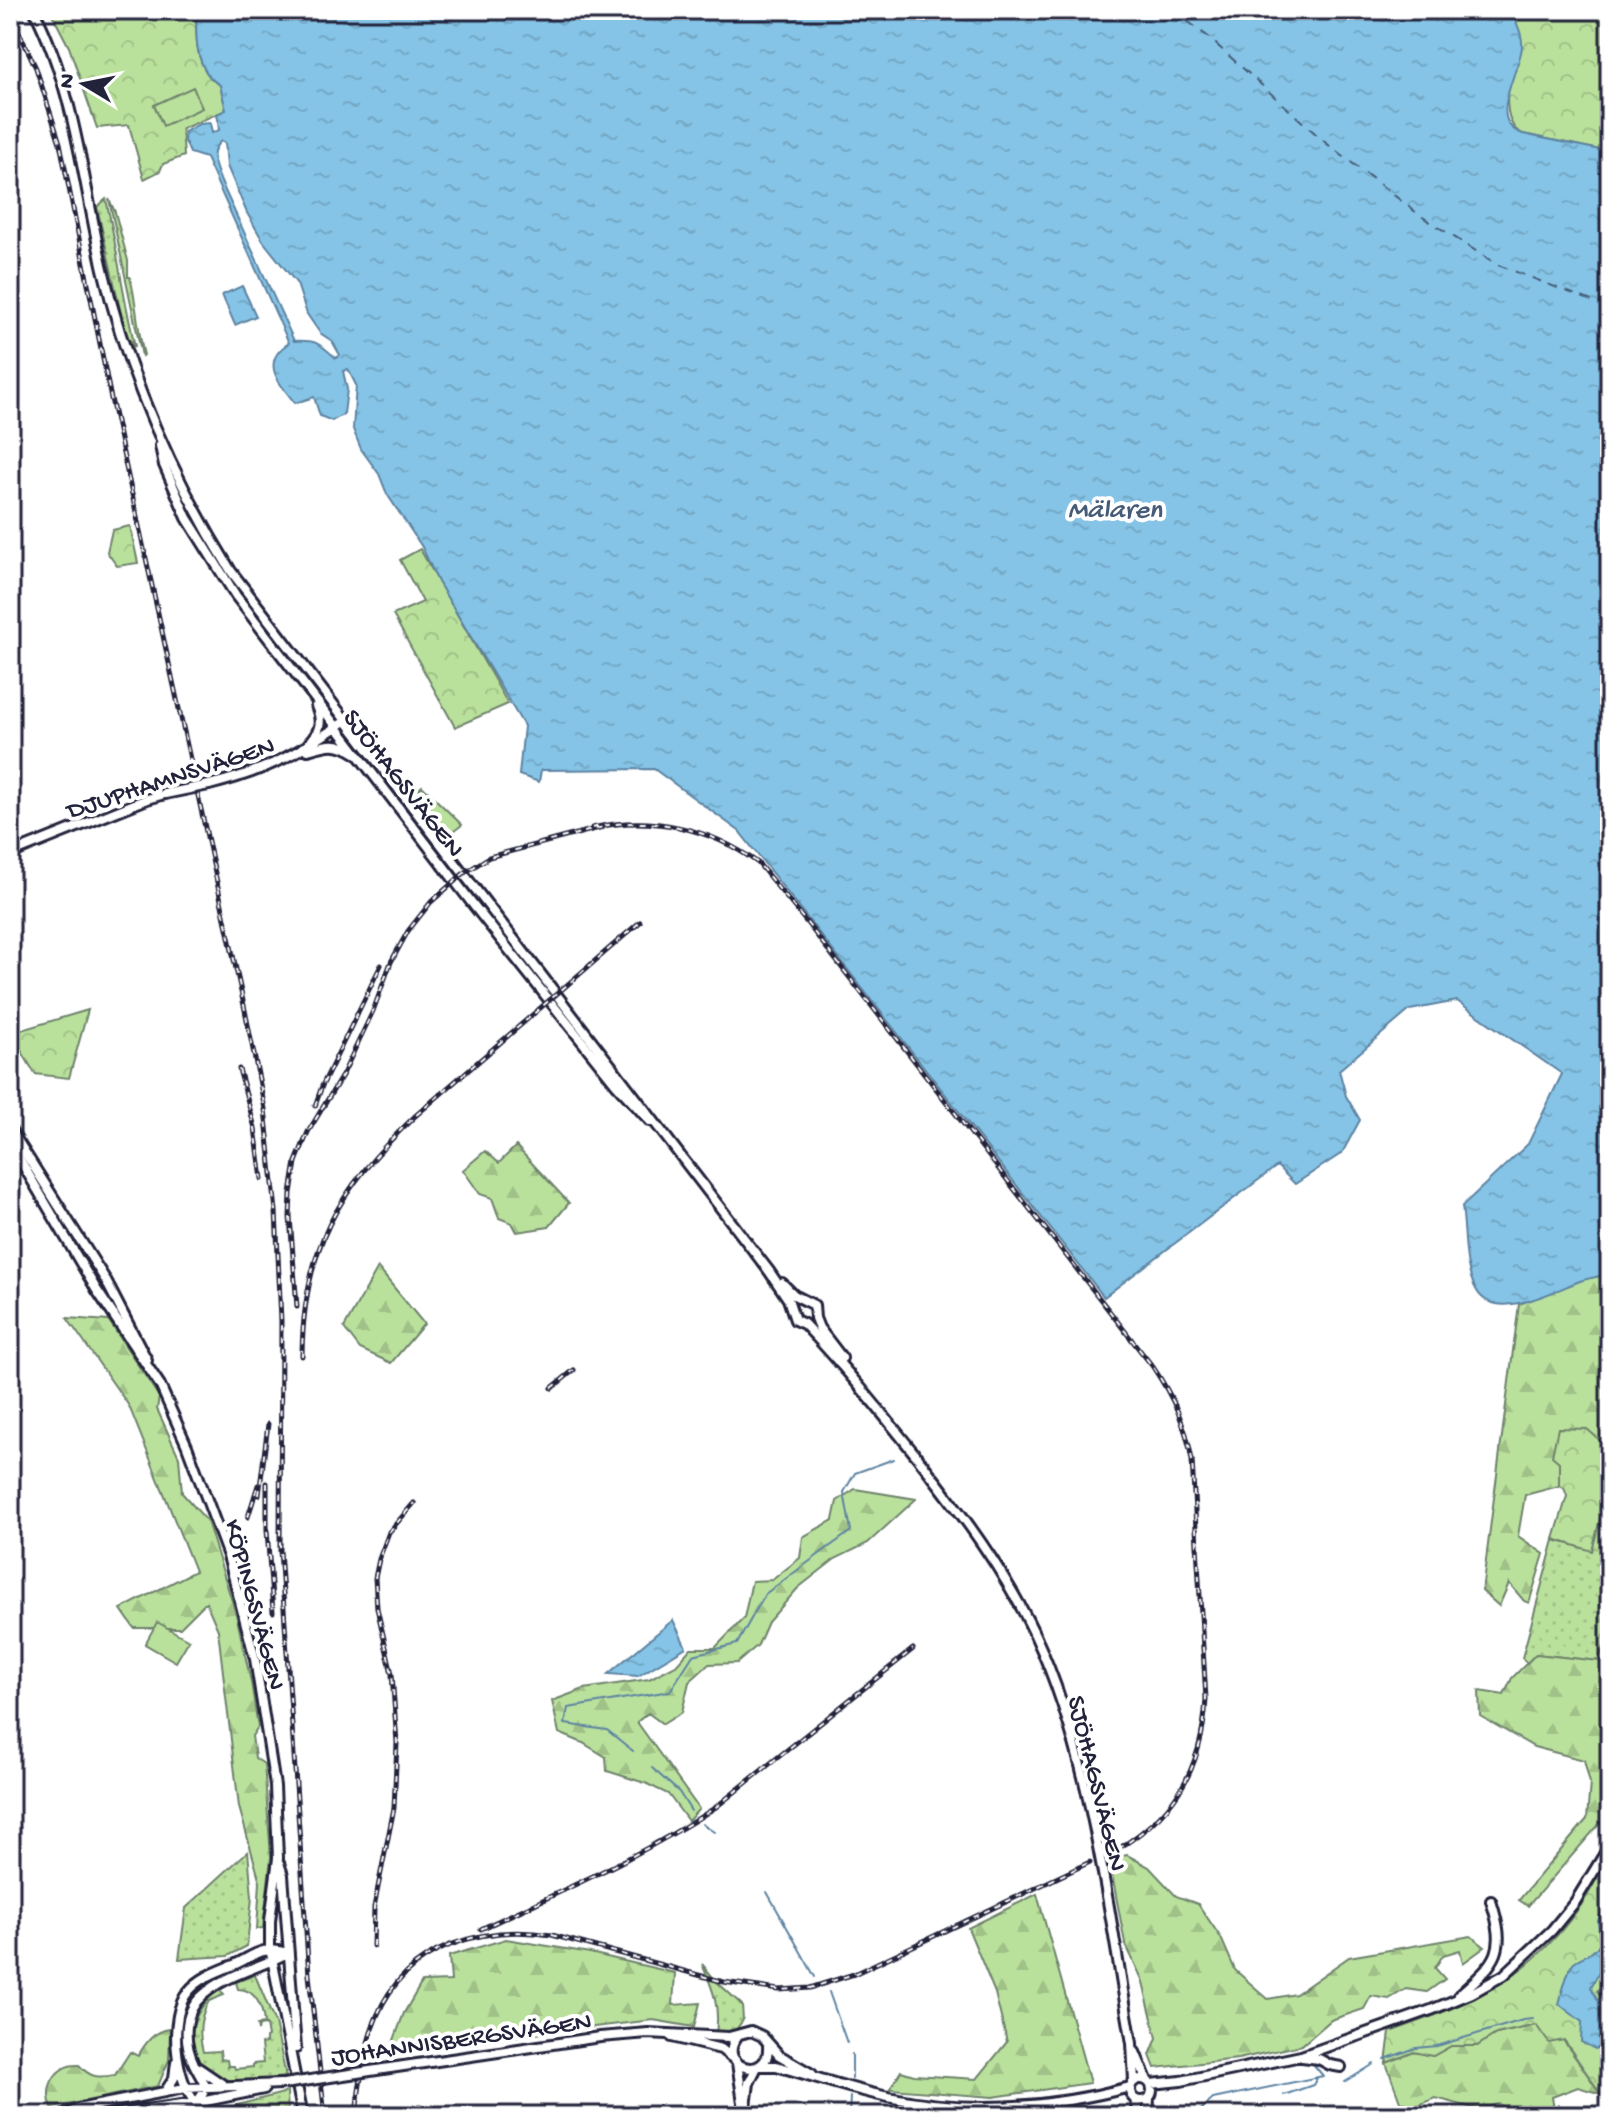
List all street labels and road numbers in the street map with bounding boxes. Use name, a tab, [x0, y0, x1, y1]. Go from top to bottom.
street label: SJÖHAGSVÄGEN	[334, 705, 469, 865]
street label: DJUPHAMNSVÄGEN	[62, 732, 279, 829]
street label: KÖPINGSVÄGEN	[215, 1516, 290, 1694]
street label: SJÖHAGSVÄGEN	[1058, 1693, 1131, 1875]
street label: JOHANNISBERGSVÄGEN	[329, 2008, 594, 2075]

